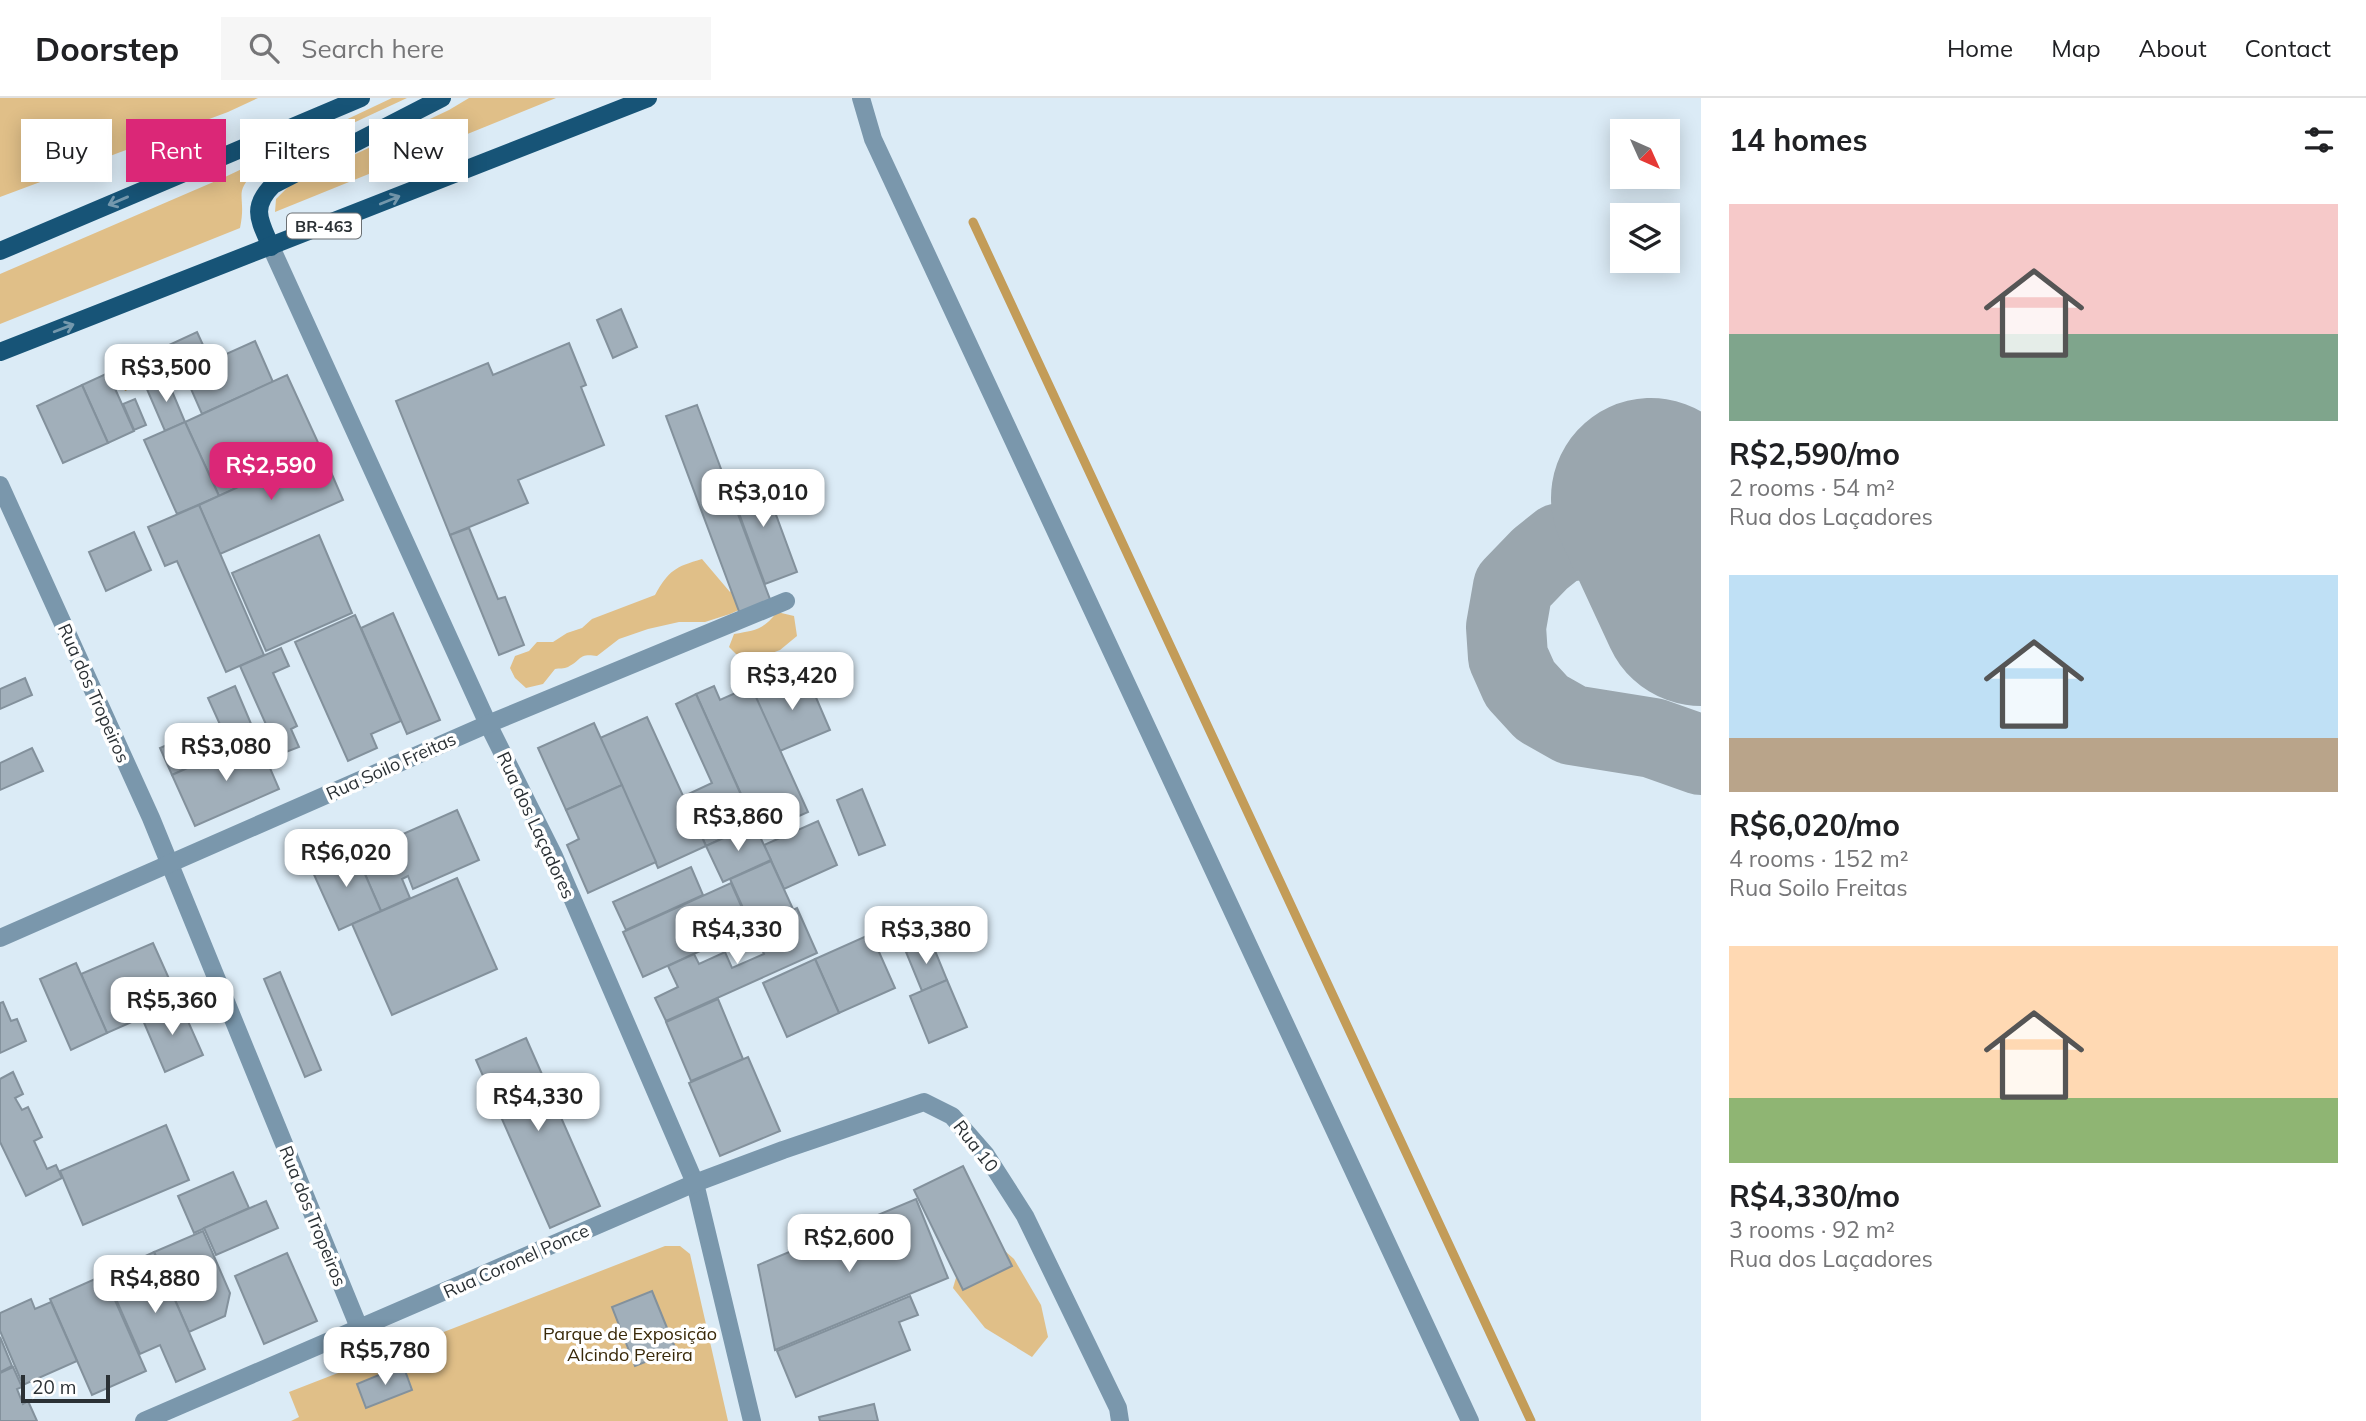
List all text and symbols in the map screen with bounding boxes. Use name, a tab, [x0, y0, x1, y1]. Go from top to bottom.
search box	[221, 17, 711, 80]
text: Doorstep	[35, 28, 179, 69]
icon: search	[245, 29, 283, 67]
text: Search here	[301, 32, 444, 65]
text: Home	[1947, 33, 2013, 63]
text: Map	[2051, 33, 2101, 63]
text: About	[2139, 33, 2207, 63]
text: Contact	[2245, 33, 2331, 63]
chip: Buy	[21, 119, 112, 182]
chip: Rent	[126, 119, 226, 182]
chip: Filters	[240, 119, 355, 182]
chip: New	[369, 119, 468, 182]
north arrow	[1610, 119, 1680, 189]
map controls	[1610, 119, 1680, 273]
text: 14 homes	[1729, 121, 1868, 159]
icon: filters	[2300, 121, 2338, 159]
one-way arrow	[378, 193, 400, 206]
one-way arrow	[108, 195, 129, 208]
button: layers	[1610, 203, 1680, 273]
road number: BR-463	[287, 214, 361, 238]
icon: home	[1971, 250, 2097, 376]
one-way arrow	[52, 320, 74, 333]
pin: R$3,500	[101, 344, 231, 404]
text: R$3,500	[121, 352, 211, 381]
text: R$2,590/mo	[1729, 435, 1900, 473]
pin: R$2,590	[206, 442, 336, 502]
text: R$2,590	[226, 450, 316, 479]
pin: R$3,010	[698, 470, 828, 529]
text: 2 rooms · 54 m²	[1729, 473, 1895, 502]
text: R$3,010	[718, 477, 808, 506]
text: Rua dos Laçadores	[1729, 502, 1933, 531]
street label: Rua dos Tropeiros	[53, 620, 135, 766]
icon: home	[1971, 621, 2097, 747]
pin: R$3,420	[727, 652, 857, 712]
text: R$3,420	[747, 660, 837, 689]
pin: R$3,080	[161, 724, 291, 783]
street label: Rua Soilo Freitas	[322, 727, 460, 805]
text: R$3,080	[181, 731, 271, 760]
street label: Rua dos Laçadores	[492, 748, 580, 902]
pin: R$3,860	[673, 794, 803, 853]
text: R$3,860	[693, 801, 783, 830]
text: R$6,020/mo	[1729, 806, 1900, 844]
pin: R$6,020	[281, 830, 411, 889]
text: R$6,020	[301, 837, 391, 866]
text: 4 rooms · 152 m²	[1729, 844, 1909, 873]
text: Rua Soilo Freitas	[1729, 873, 1908, 902]
pin: R$4,330	[672, 906, 802, 966]
pin: R$3,380	[861, 906, 991, 966]
text: R$4,330	[692, 914, 782, 943]
text: R$3,380	[881, 914, 971, 943]
pin: R$5,360	[107, 978, 237, 1037]
text: R$5,360	[127, 985, 217, 1014]
icon: home	[1971, 992, 2097, 1118]
pin: R$4,330	[473, 1074, 603, 1133]
text: R$4,330	[493, 1081, 583, 1110]
street label: Rua 10	[948, 1115, 1004, 1177]
street label: Rua dos Tropeiros	[274, 1142, 352, 1290]
text: R$4,330/mo	[1729, 1177, 1900, 1215]
pin: R$2,600	[784, 1214, 914, 1274]
text: 3 rooms · 92 m²	[1729, 1215, 1895, 1244]
street label: Rua Coronel Ponce	[440, 1219, 592, 1303]
text: R$2,600	[804, 1222, 894, 1251]
text: Rua dos Laçadores	[1729, 1244, 1933, 1273]
pin: R$4,880	[90, 1256, 220, 1315]
text: R$4,880	[110, 1263, 200, 1292]
park label: Parque de Exposição Alcindo Pereira	[543, 1322, 717, 1366]
pin: R$5,780	[320, 1328, 450, 1387]
text: R$5,780	[340, 1335, 430, 1364]
scale bar	[21, 1372, 110, 1404]
text: 20 m	[32, 1375, 76, 1399]

